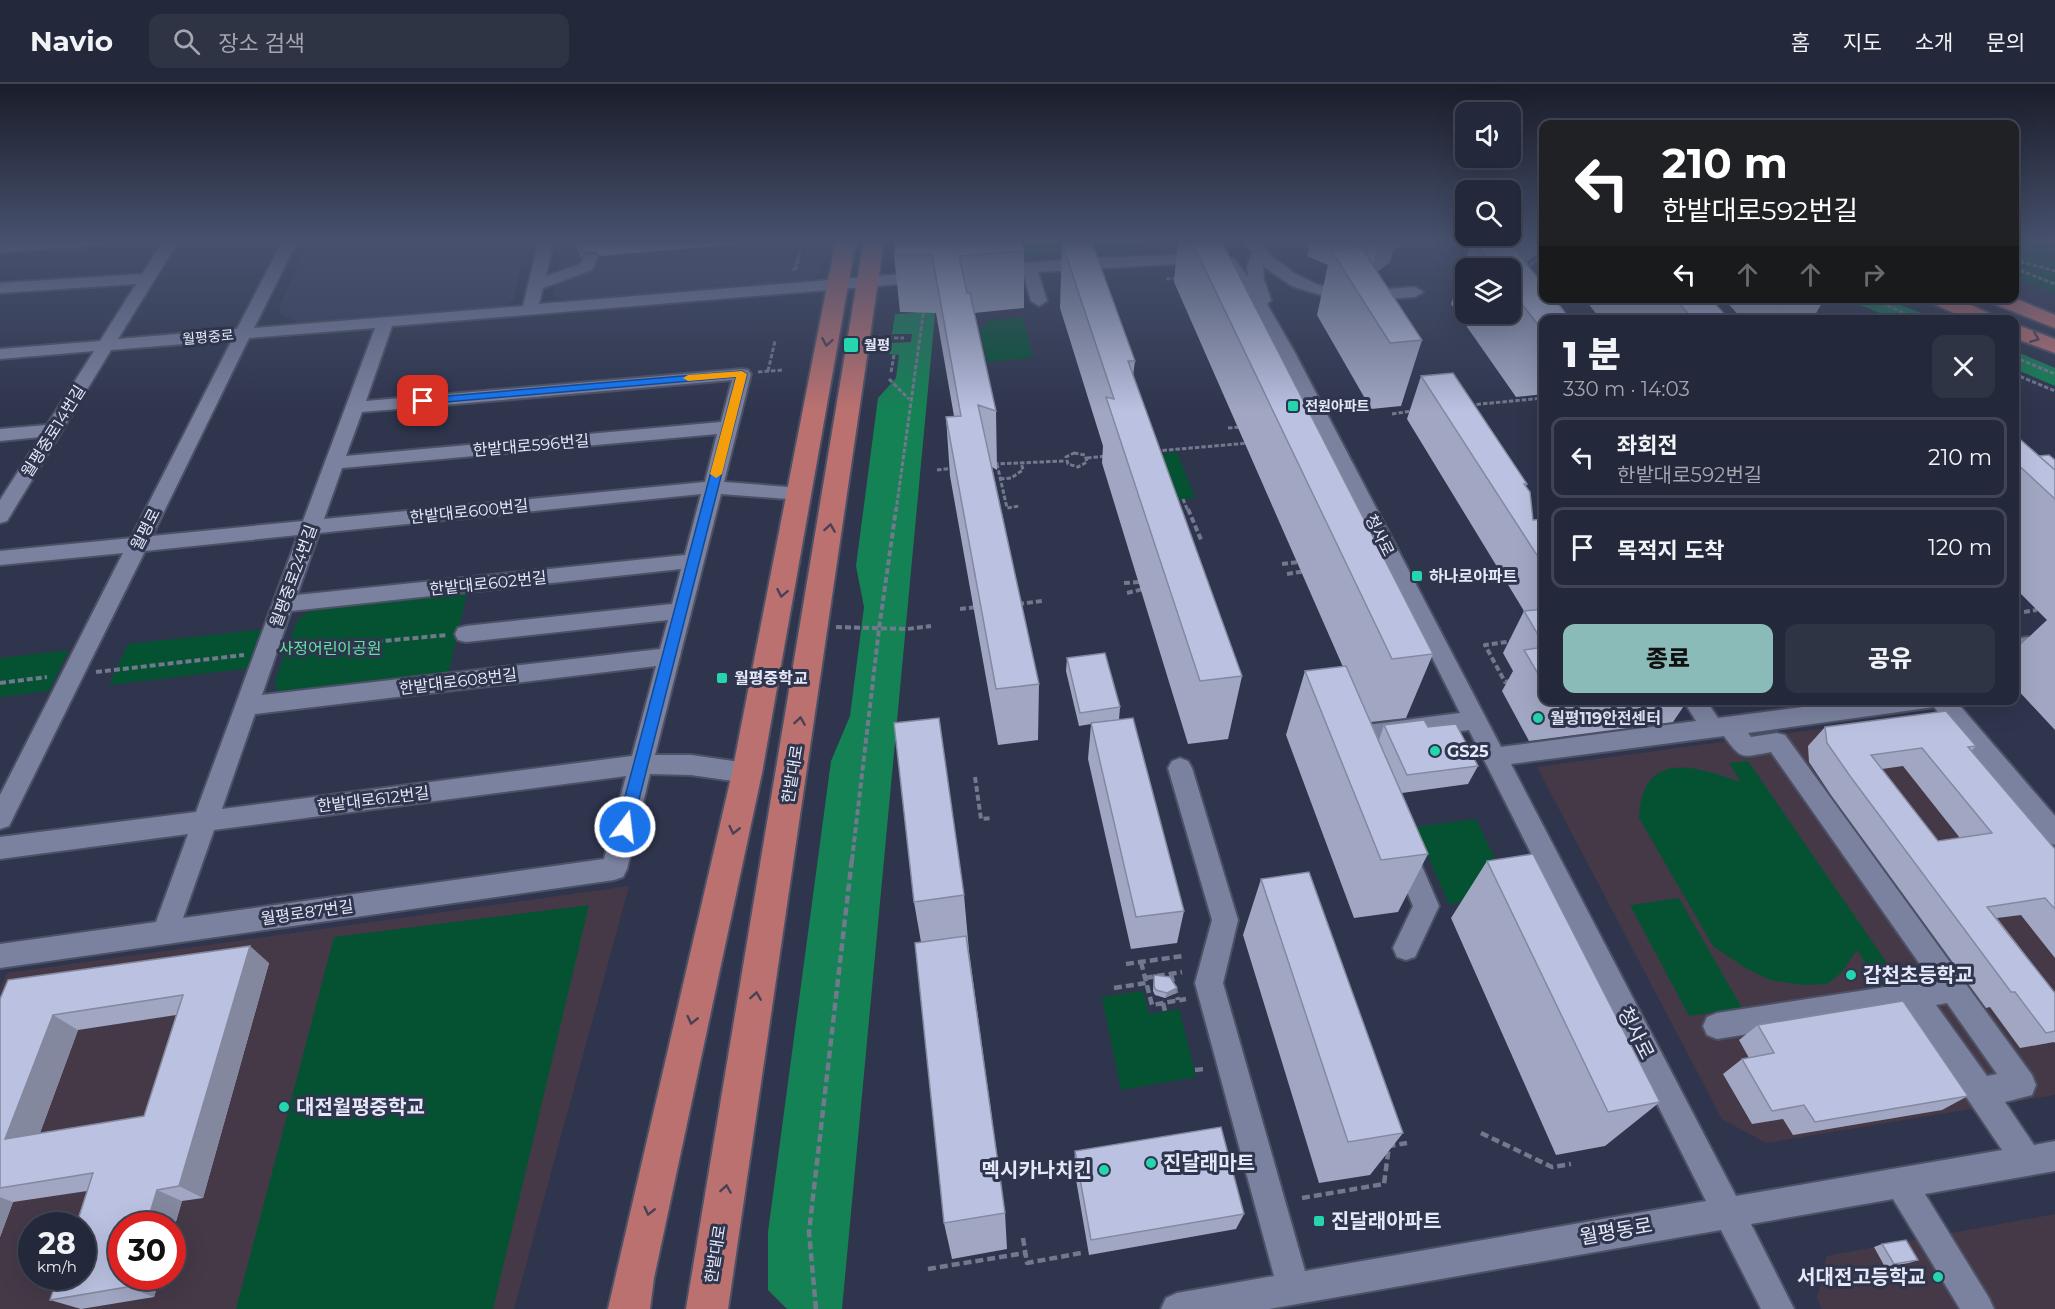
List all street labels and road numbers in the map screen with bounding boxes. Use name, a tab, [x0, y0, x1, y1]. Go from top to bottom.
street label: 월평중로	[182, 326, 235, 348]
street label: 월평중로14번길	[18, 382, 89, 481]
street label: 한밭대로596번길	[472, 431, 590, 460]
street label: 한밭대로600번길	[409, 496, 529, 527]
street label: 월평로	[127, 505, 164, 553]
street label: 청사로	[1361, 511, 1398, 559]
street label: 월평중로24번길	[266, 522, 321, 630]
street label: 한밭대로602번길	[429, 568, 548, 599]
street label: 한밭대로608번길	[398, 665, 518, 698]
street label: 한밭대로	[779, 743, 807, 805]
street label: 한밭대로612번길	[316, 783, 430, 816]
street label: 월평로87번길	[260, 897, 355, 928]
street label: 청사로	[1613, 1003, 1659, 1063]
street label: 월평동로	[1578, 1213, 1654, 1249]
street label: 한밭대로	[702, 1223, 730, 1285]

